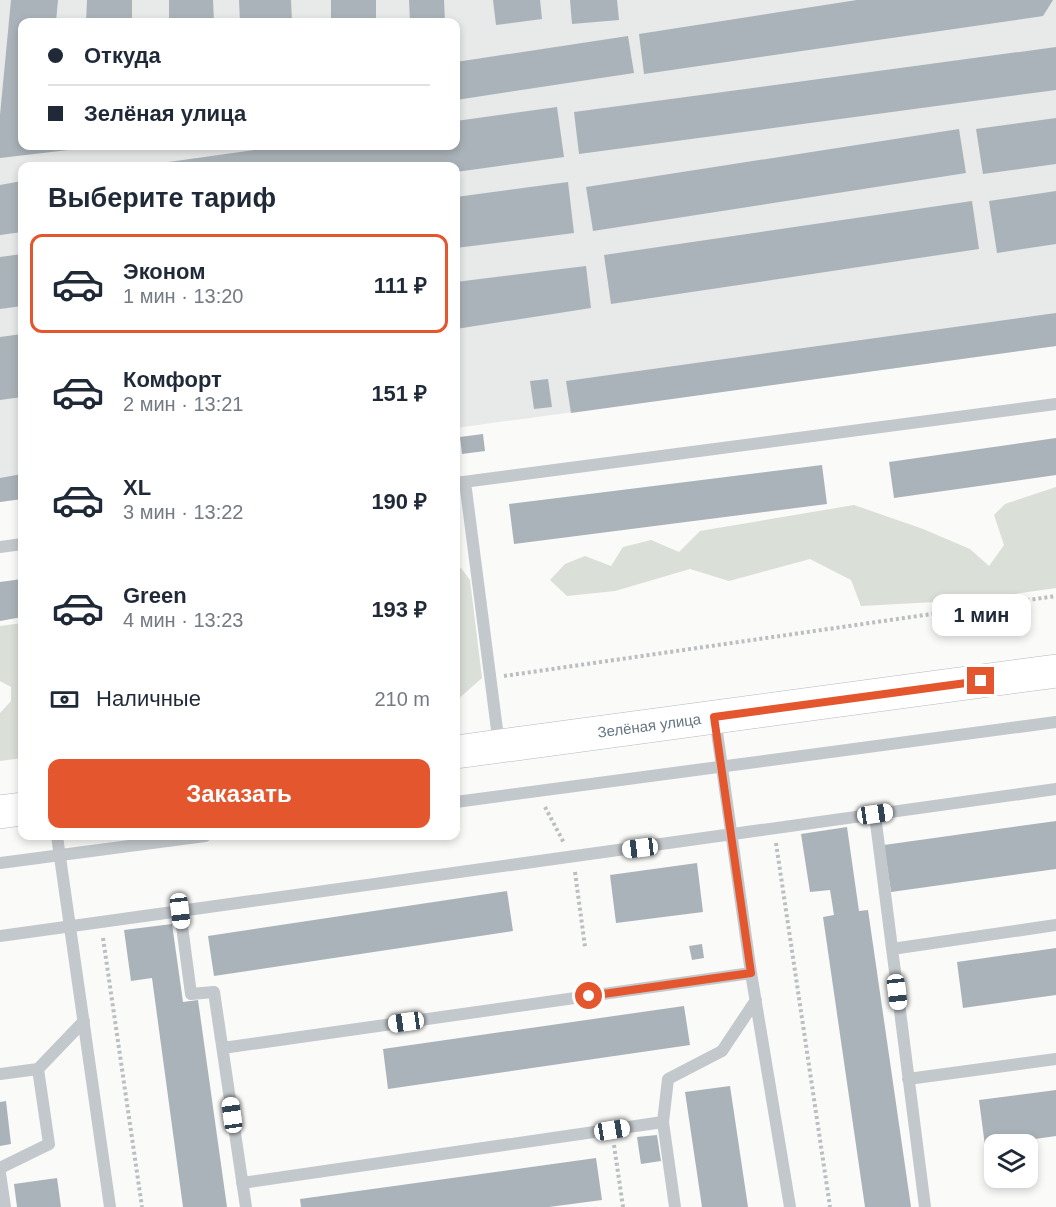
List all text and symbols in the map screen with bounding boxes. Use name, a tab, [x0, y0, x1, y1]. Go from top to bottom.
text: Откуда	[84, 43, 161, 68]
text: Зелёная улица	[84, 101, 246, 126]
text: Выберите тариф	[48, 183, 276, 213]
icon: car	[51, 257, 105, 311]
text: Эконом	[123, 259, 206, 284]
text: 111 ₽	[374, 273, 427, 298]
text: 1 мин · 13:20	[123, 285, 243, 307]
icon: car	[51, 365, 105, 419]
text: Комфорт	[123, 367, 222, 392]
text: 151 ₽	[371, 381, 427, 406]
text: 2 мин · 13:21	[123, 393, 243, 415]
icon: car	[51, 473, 105, 527]
text: XL	[123, 475, 151, 500]
text: 190 ₽	[371, 489, 427, 514]
text: 3 мин · 13:22	[123, 501, 243, 523]
icon: car	[51, 581, 105, 635]
text: Green	[123, 583, 187, 608]
callout: 1 мин	[932, 594, 1030, 636]
text: 193 ₽	[371, 597, 427, 622]
text: 1 мин	[954, 604, 1009, 626]
text: 4 мин · 13:23	[123, 609, 243, 631]
route end	[967, 667, 994, 694]
icon: cash	[48, 683, 81, 716]
text: Наличные	[96, 686, 201, 711]
text: 210 m	[374, 688, 430, 710]
street label: Зелёная улица	[596, 710, 703, 741]
button: Заказать	[48, 759, 430, 828]
car	[856, 803, 894, 825]
car	[621, 837, 659, 859]
car	[169, 892, 191, 930]
car	[886, 973, 908, 1011]
route start	[575, 982, 602, 1009]
car	[387, 1011, 425, 1033]
car	[221, 1096, 243, 1134]
car	[593, 1118, 631, 1142]
map controls	[984, 1134, 1038, 1188]
button: layers	[984, 1134, 1038, 1188]

